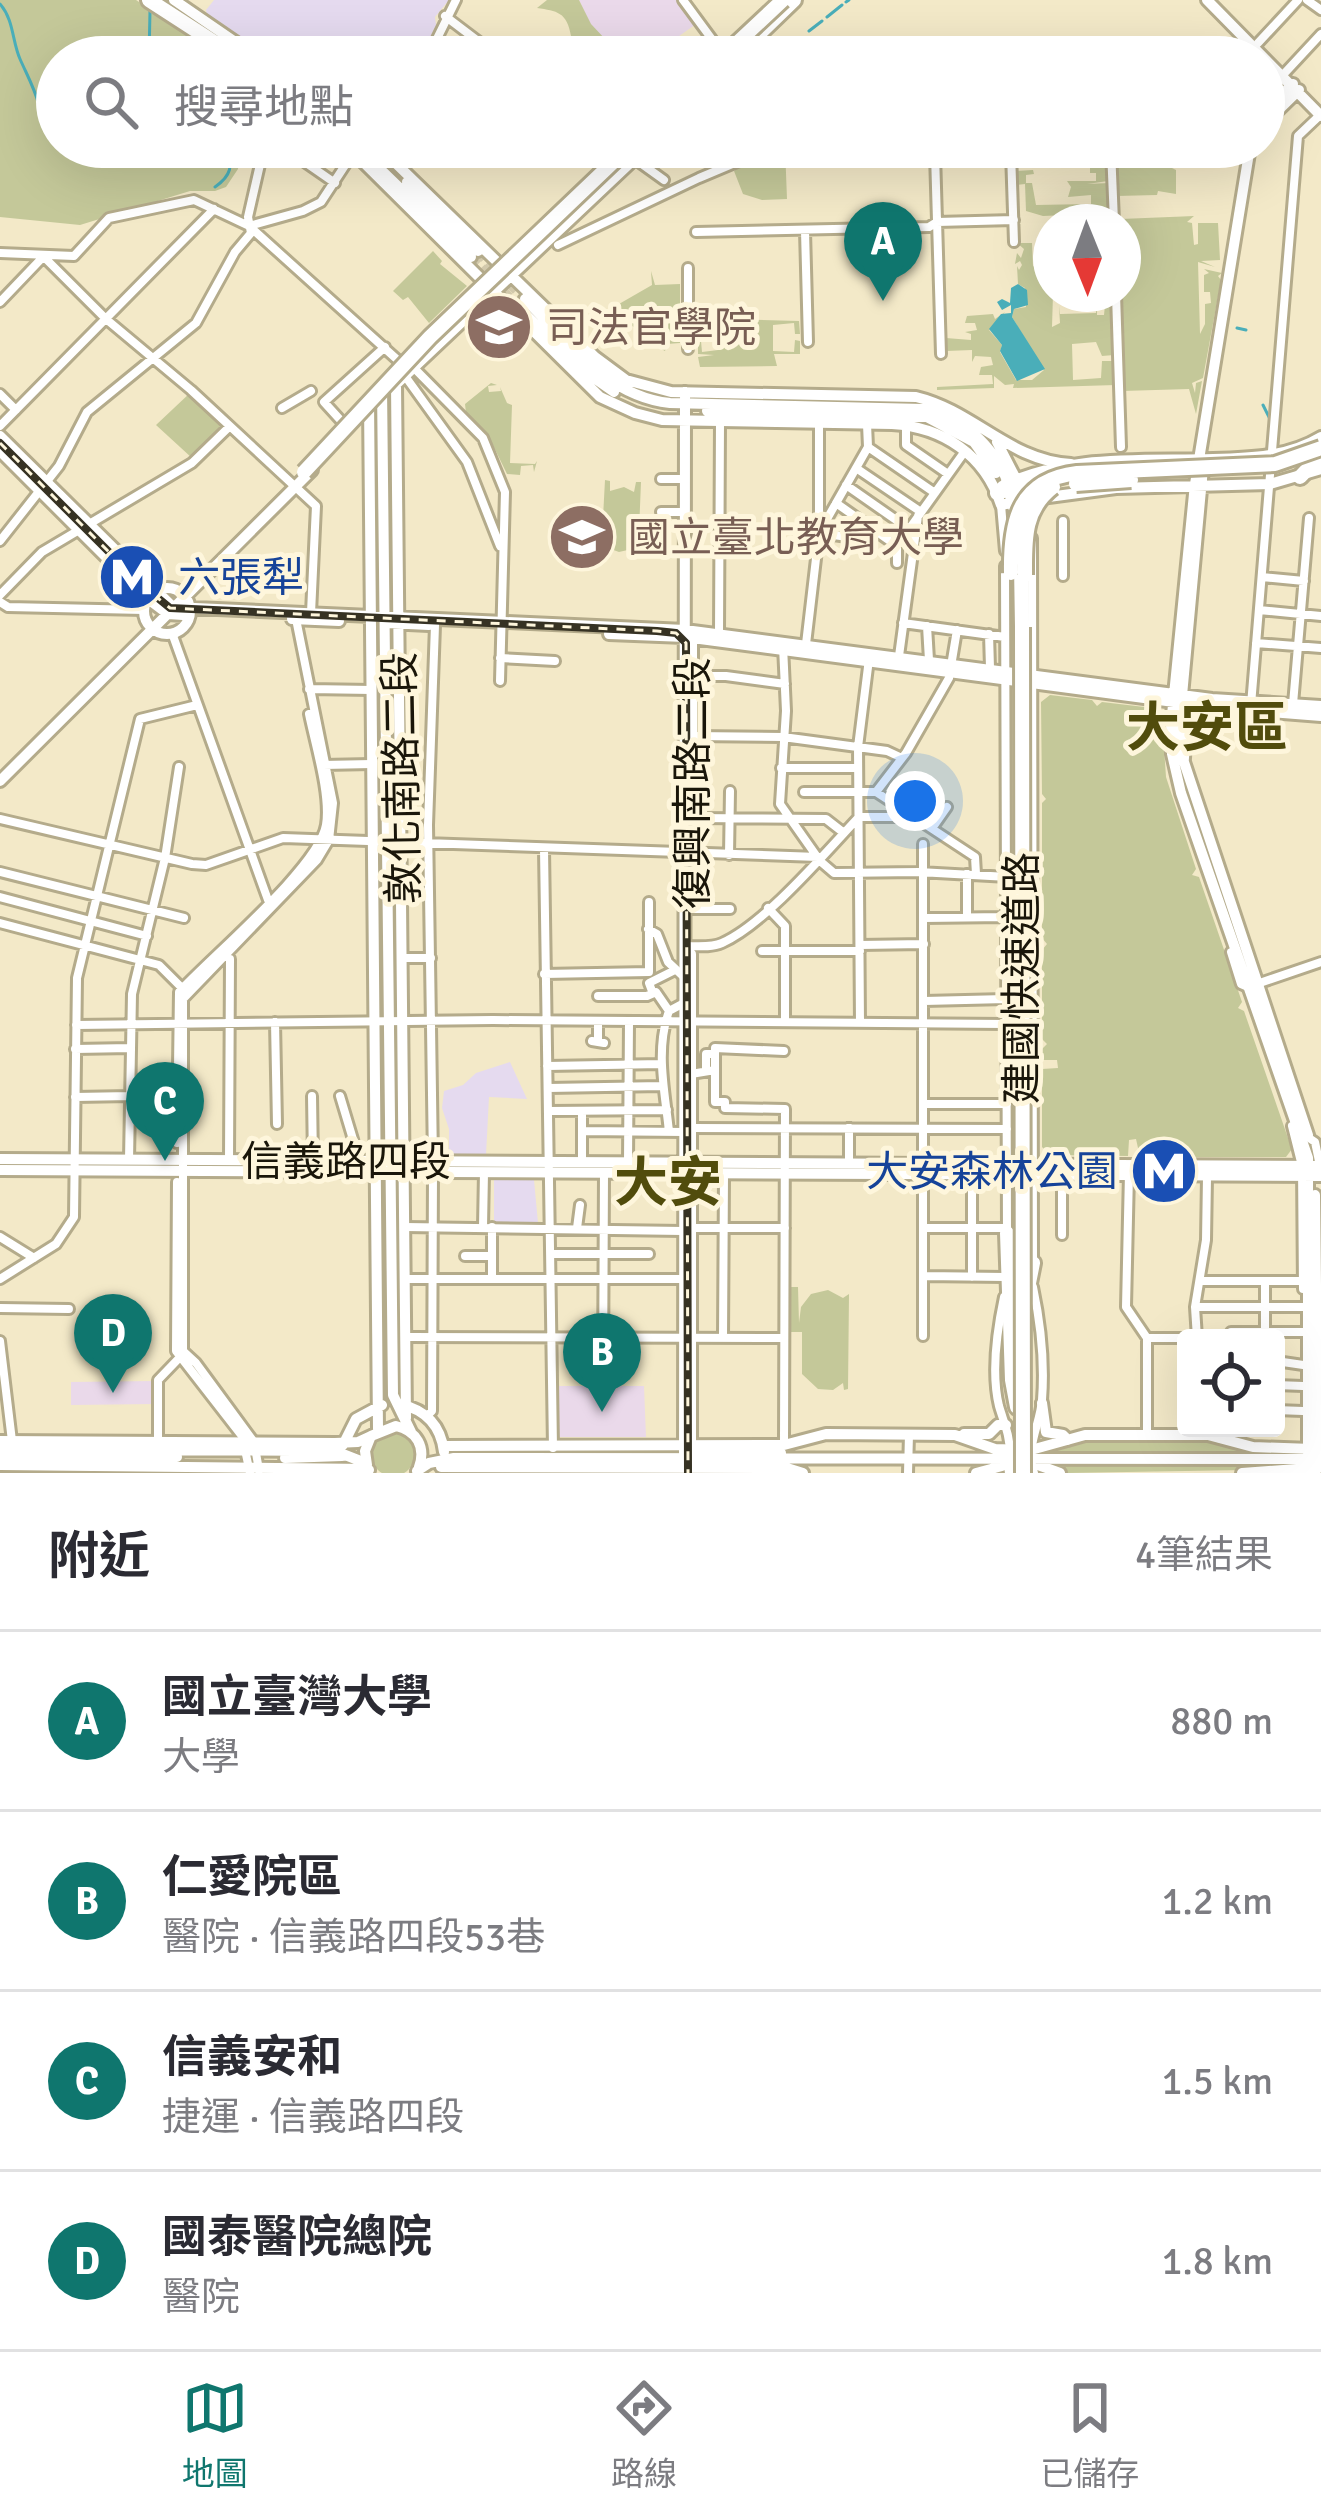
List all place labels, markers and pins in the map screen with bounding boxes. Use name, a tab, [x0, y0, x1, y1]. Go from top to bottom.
pin: A	[844, 202, 922, 301]
school or university icon: 司法官學院	[464, 292, 534, 362]
place label: 司法官學院	[546, 303, 756, 354]
school or university icon: 國立臺北教育大學	[547, 502, 617, 572]
place label: 國立臺北教育大學	[628, 513, 964, 564]
metro station icon: 六張犁	[97, 542, 167, 612]
place label: 六張犁	[178, 553, 304, 604]
pin: C	[126, 1062, 204, 1161]
metro station icon: 大安森林公園	[1129, 1136, 1199, 1206]
place label: 大安森林公園	[866, 1147, 1118, 1198]
pin: D	[74, 1294, 152, 1393]
pin: B	[563, 1313, 641, 1412]

